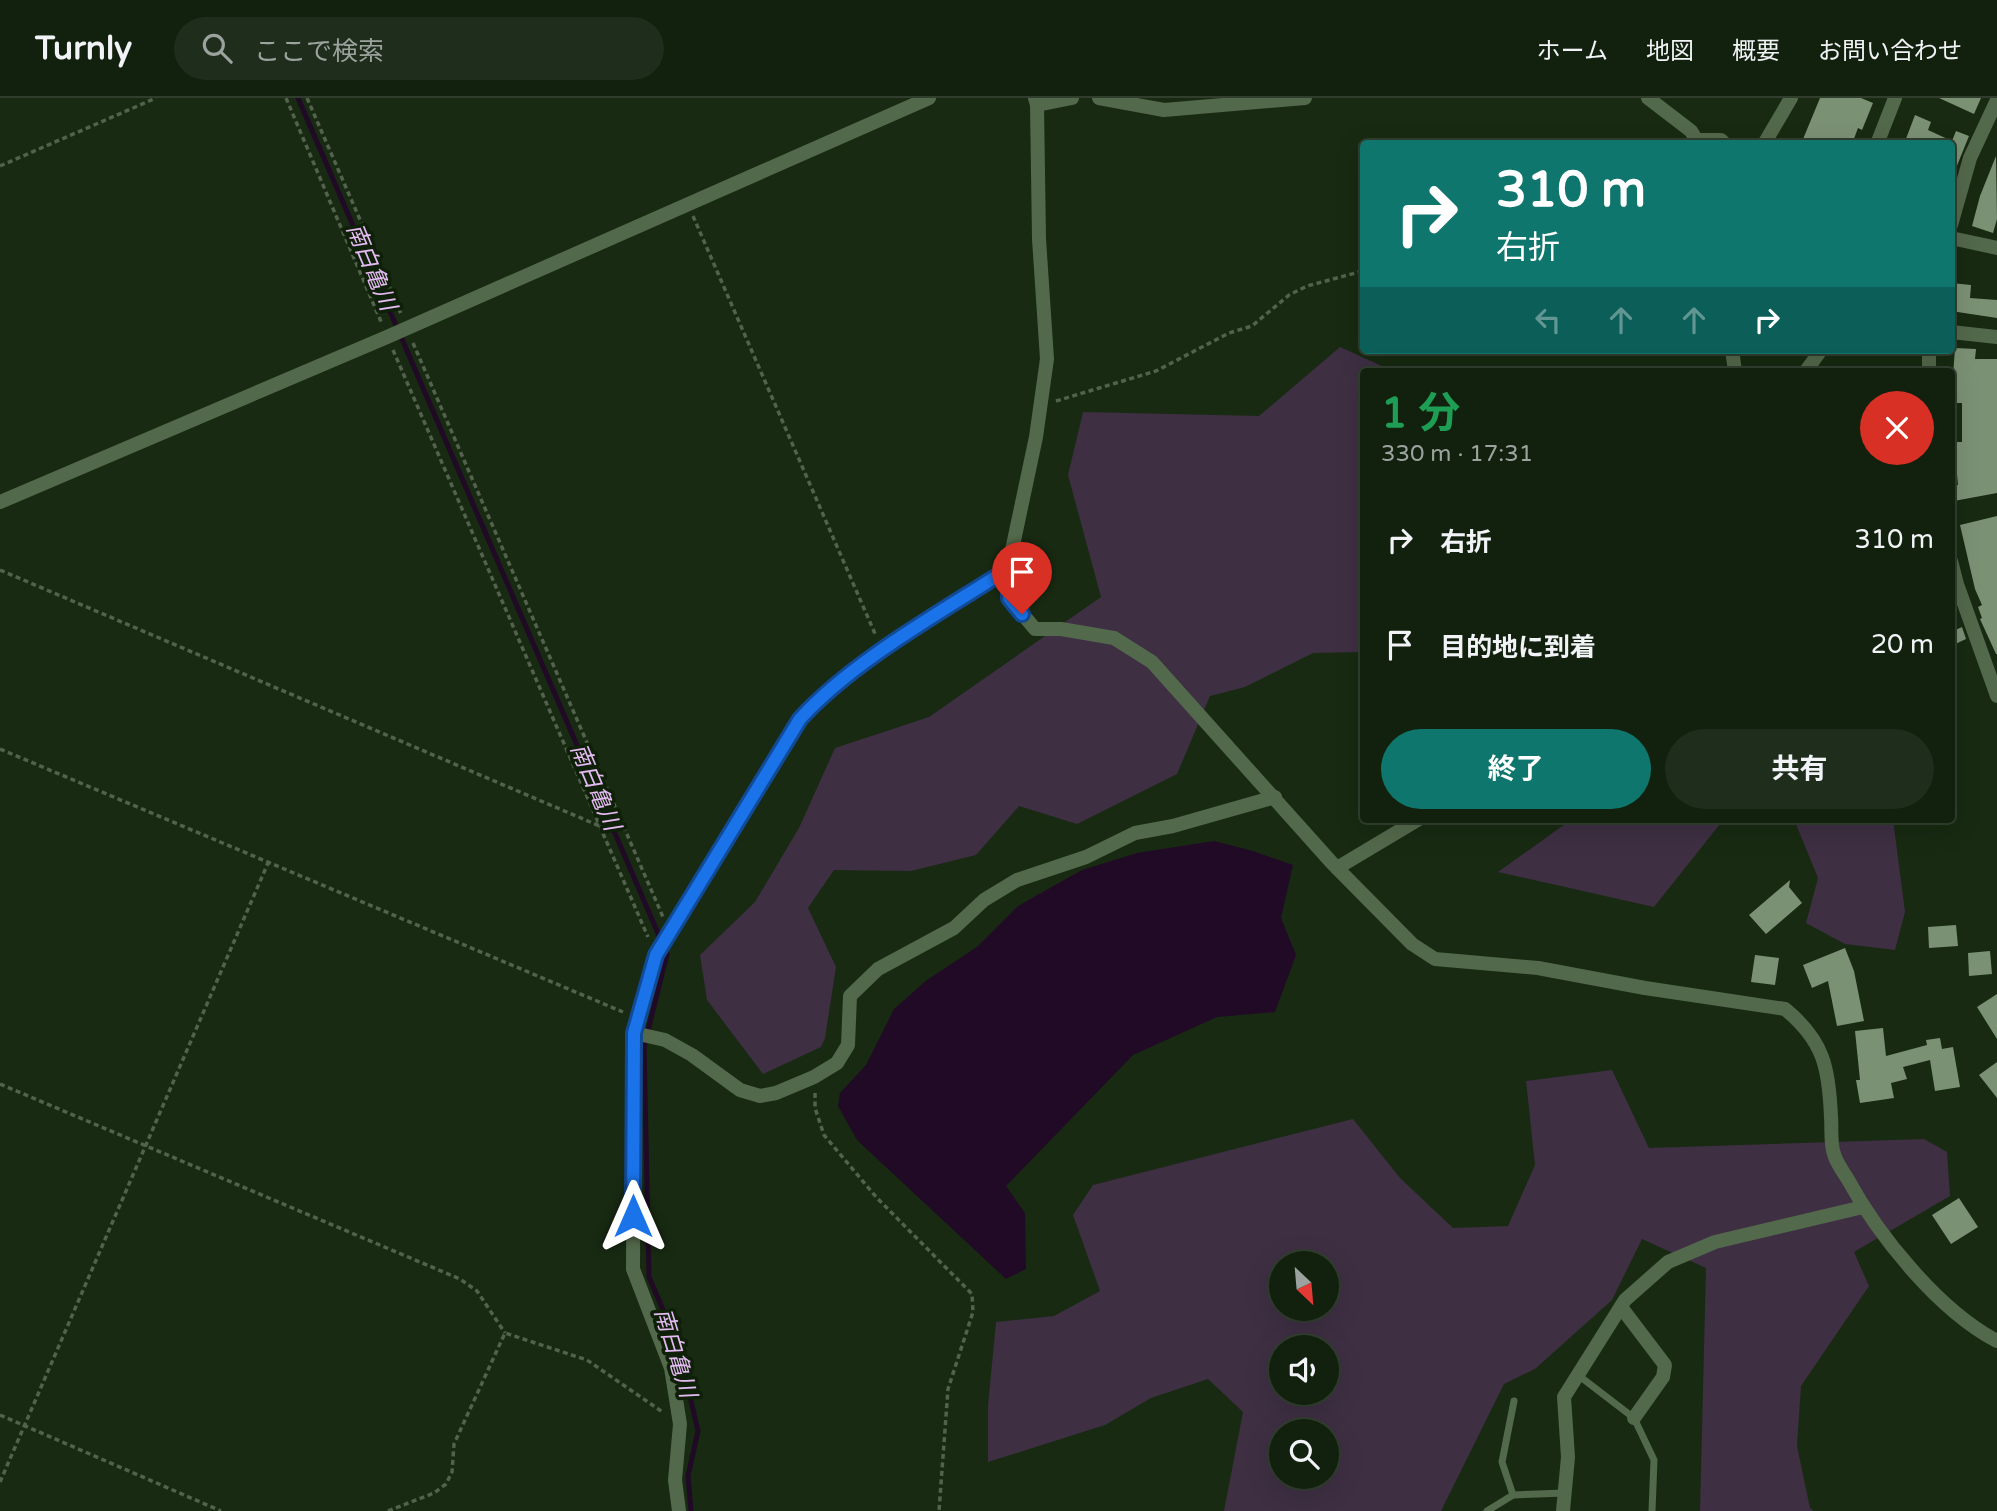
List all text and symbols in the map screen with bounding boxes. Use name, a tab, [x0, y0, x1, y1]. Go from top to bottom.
search box	[174, 17, 664, 80]
text: Turnly	[35, 29, 132, 68]
icon: search	[198, 29, 236, 67]
text: ここで検索	[254, 36, 384, 67]
text: ホーム	[1537, 37, 1608, 66]
text: 地図	[1646, 37, 1694, 66]
text: 概要	[1732, 37, 1780, 66]
text: お問い合わせ	[1818, 37, 1962, 66]
text: 310 m	[1496, 161, 1646, 220]
icon: right	[1381, 168, 1472, 259]
water label: 南白亀川	[340, 219, 403, 318]
text: 右折	[1496, 229, 1560, 267]
icon: left	[1529, 301, 1567, 339]
icon: ahead	[1602, 301, 1640, 339]
icon: ahead	[1675, 301, 1713, 339]
icon: right	[1748, 301, 1786, 339]
text: 1 分	[1381, 388, 1460, 439]
button: close	[1860, 391, 1934, 465]
text: 330 m · 17:31	[1381, 440, 1533, 468]
icon: right	[1381, 521, 1419, 559]
text: 310 m	[1854, 524, 1934, 555]
text: 右折	[1440, 527, 1492, 558]
pin	[992, 542, 1052, 614]
icon: arrive	[1003, 553, 1041, 591]
icon: arrive	[1381, 626, 1419, 664]
text: 20 m	[1871, 629, 1934, 660]
text: 目的地に到着	[1440, 632, 1596, 663]
button: 終了	[1381, 729, 1651, 809]
button: 共有	[1665, 729, 1934, 809]
water label: 南白亀川	[564, 739, 627, 838]
position arrow	[596, 1179, 670, 1253]
north arrow	[1269, 1251, 1339, 1321]
map controls	[1269, 1251, 1339, 1489]
water label: 南白亀川	[648, 1305, 703, 1404]
button: sound	[1269, 1335, 1339, 1405]
button: search	[1269, 1419, 1339, 1489]

